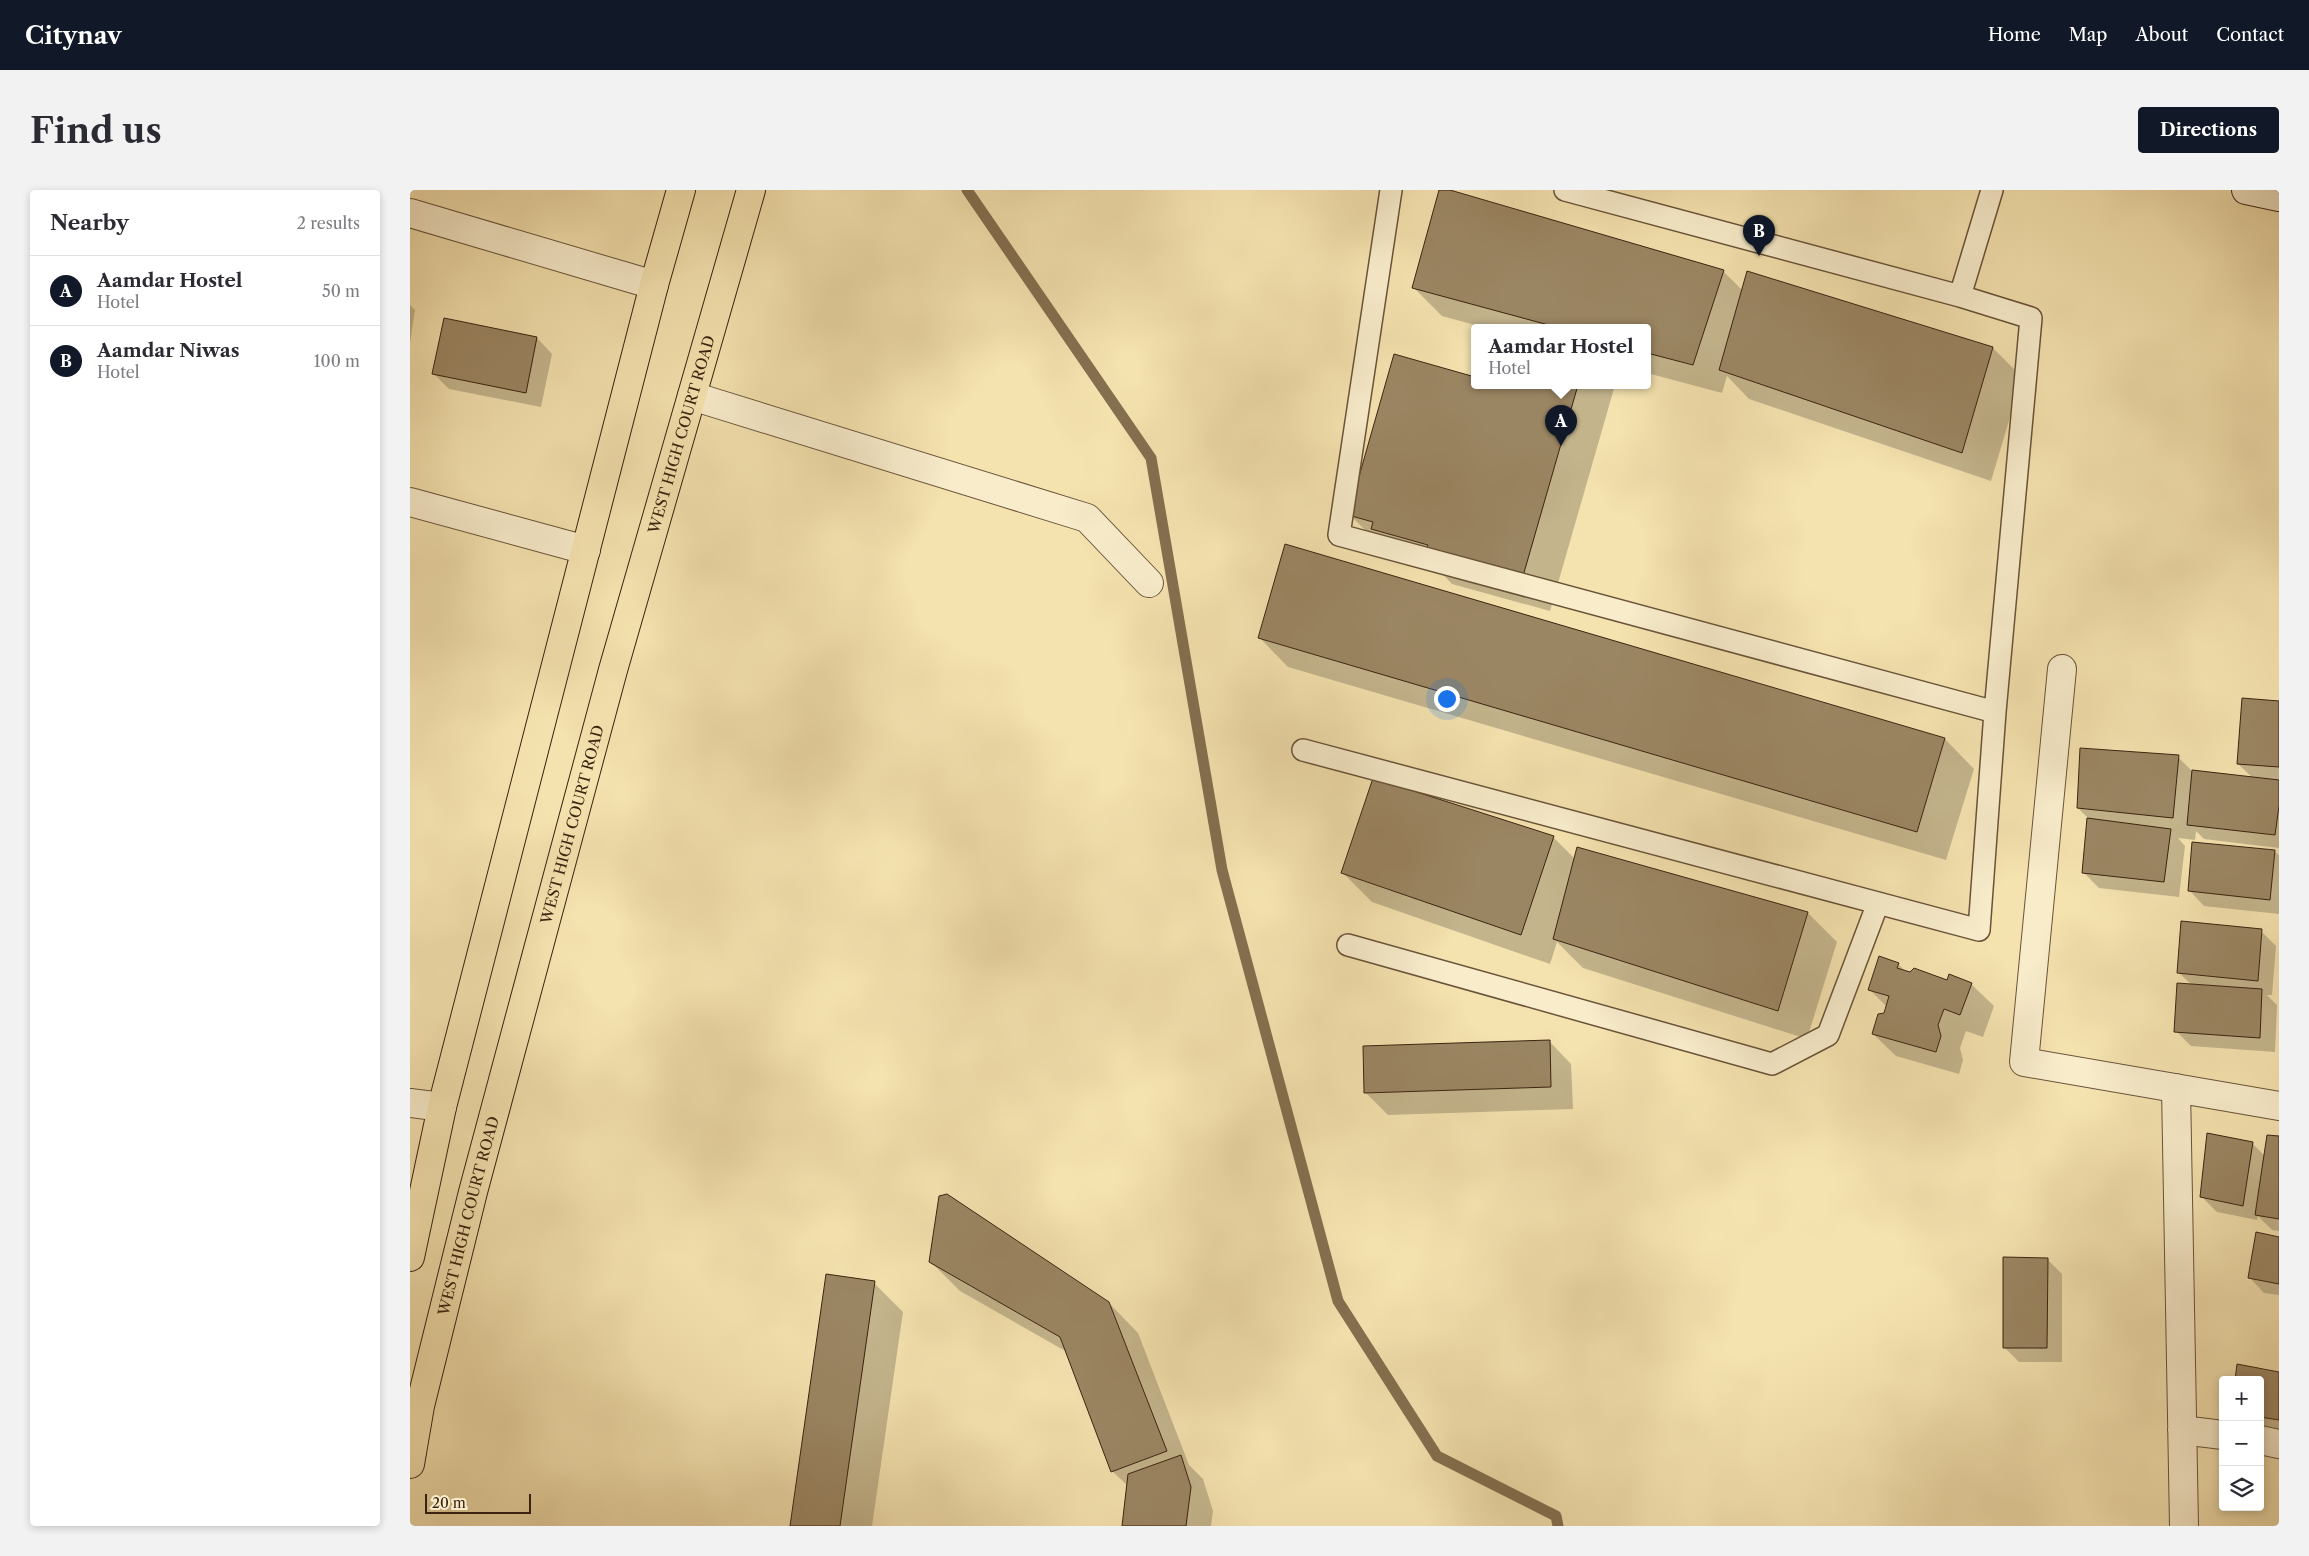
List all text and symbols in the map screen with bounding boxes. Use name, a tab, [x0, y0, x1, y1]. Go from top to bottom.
text: Citynav	[25, 21, 122, 50]
text: Home	[1988, 24, 2041, 46]
text: Map	[2069, 24, 2107, 46]
text: About	[2135, 24, 2188, 46]
text: Contact	[2216, 24, 2284, 46]
button: Directions	[2138, 107, 2279, 153]
text: Find us	[30, 109, 162, 152]
text: Nearby	[50, 210, 129, 235]
text: 2 results	[297, 213, 360, 233]
pin: B	[1743, 215, 1775, 256]
text: Aamdar Hostel	[97, 269, 243, 292]
text: A	[60, 281, 72, 301]
text: 50 m	[322, 281, 360, 301]
text: Hotel	[97, 292, 140, 312]
popup	[1471, 324, 1651, 389]
street label: WEST HIGH COURT ROAD	[643, 333, 718, 536]
text: Aamdar Hostel	[1488, 335, 1634, 358]
text: Aamdar Niwas	[97, 339, 240, 362]
text: B	[60, 351, 72, 371]
text: 100 m	[314, 351, 360, 371]
text: Hotel	[1488, 358, 1531, 378]
text: Hotel	[97, 362, 140, 382]
pin: A	[1545, 405, 1577, 446]
your location	[1434, 686, 1460, 712]
street label: WEST HIGH COURT ROAD	[536, 723, 607, 927]
street label: WEST HIGH COURT ROAD	[433, 1114, 502, 1318]
map controls	[2219, 1376, 2264, 1511]
button: +	[2219, 1376, 2264, 1421]
button: −	[2219, 1421, 2264, 1466]
button: layers	[2219, 1466, 2264, 1511]
scale bar	[425, 1491, 531, 1514]
text: 20 m	[432, 1494, 466, 1512]

